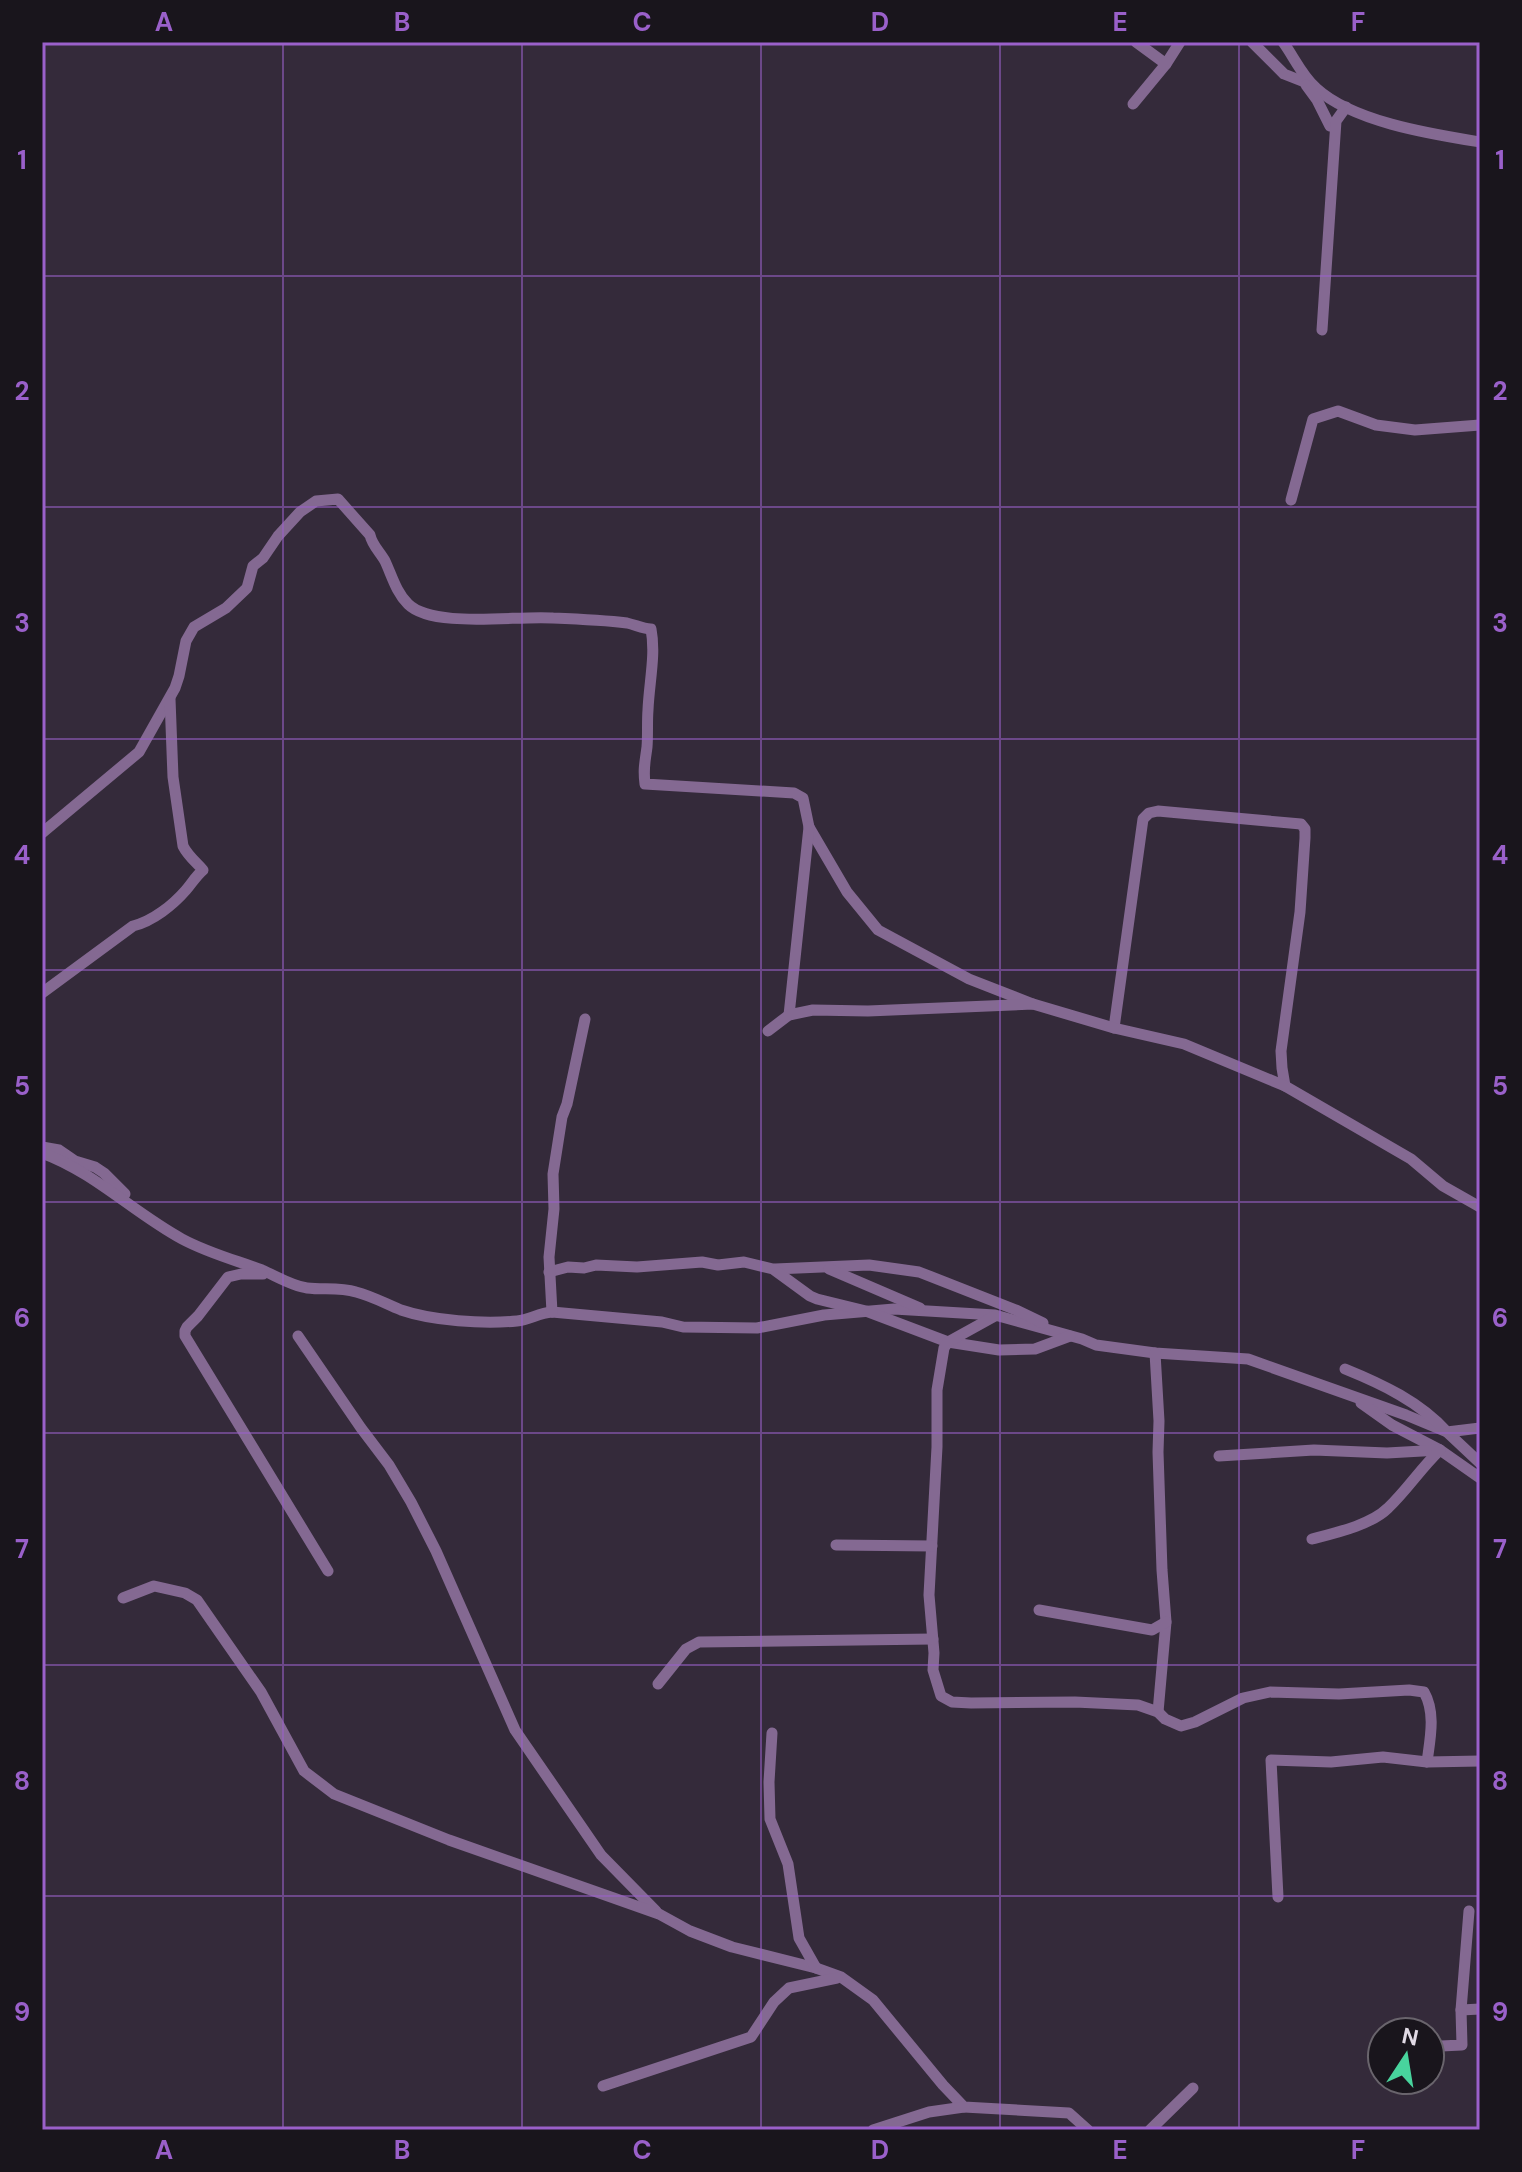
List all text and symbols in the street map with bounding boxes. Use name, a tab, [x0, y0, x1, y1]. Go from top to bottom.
text: A	[155, 5, 173, 39]
text: B	[394, 5, 410, 39]
text: C	[632, 5, 652, 39]
text: D	[871, 5, 889, 39]
text: E	[1112, 5, 1128, 39]
text: F	[1351, 5, 1365, 39]
text: 1	[17, 143, 27, 177]
text: 1	[1495, 143, 1505, 177]
text: 2	[14, 374, 30, 408]
text: 2	[1492, 374, 1508, 408]
text: 3	[14, 606, 30, 640]
text: 3	[1492, 606, 1508, 640]
text: 4	[14, 838, 30, 872]
text: 4	[1492, 838, 1508, 872]
text: 5	[14, 1069, 30, 1103]
text: 5	[1492, 1069, 1508, 1103]
text: 6	[14, 1301, 30, 1335]
text: 6	[1492, 1301, 1508, 1335]
text: 7	[15, 1532, 29, 1566]
text: 7	[1493, 1532, 1507, 1566]
text: 8	[14, 1764, 30, 1798]
text: 8	[1492, 1764, 1508, 1798]
text: 9	[14, 1995, 30, 2029]
text: 9	[1492, 1995, 1508, 2029]
north arrow	[1366, 2016, 1446, 2096]
text: N	[1399, 2021, 1421, 2053]
text: A	[155, 2133, 173, 2167]
text: B	[394, 2133, 410, 2167]
text: C	[632, 2133, 652, 2167]
text: D	[871, 2133, 889, 2167]
text: E	[1112, 2133, 1128, 2167]
text: F	[1351, 2133, 1365, 2167]

